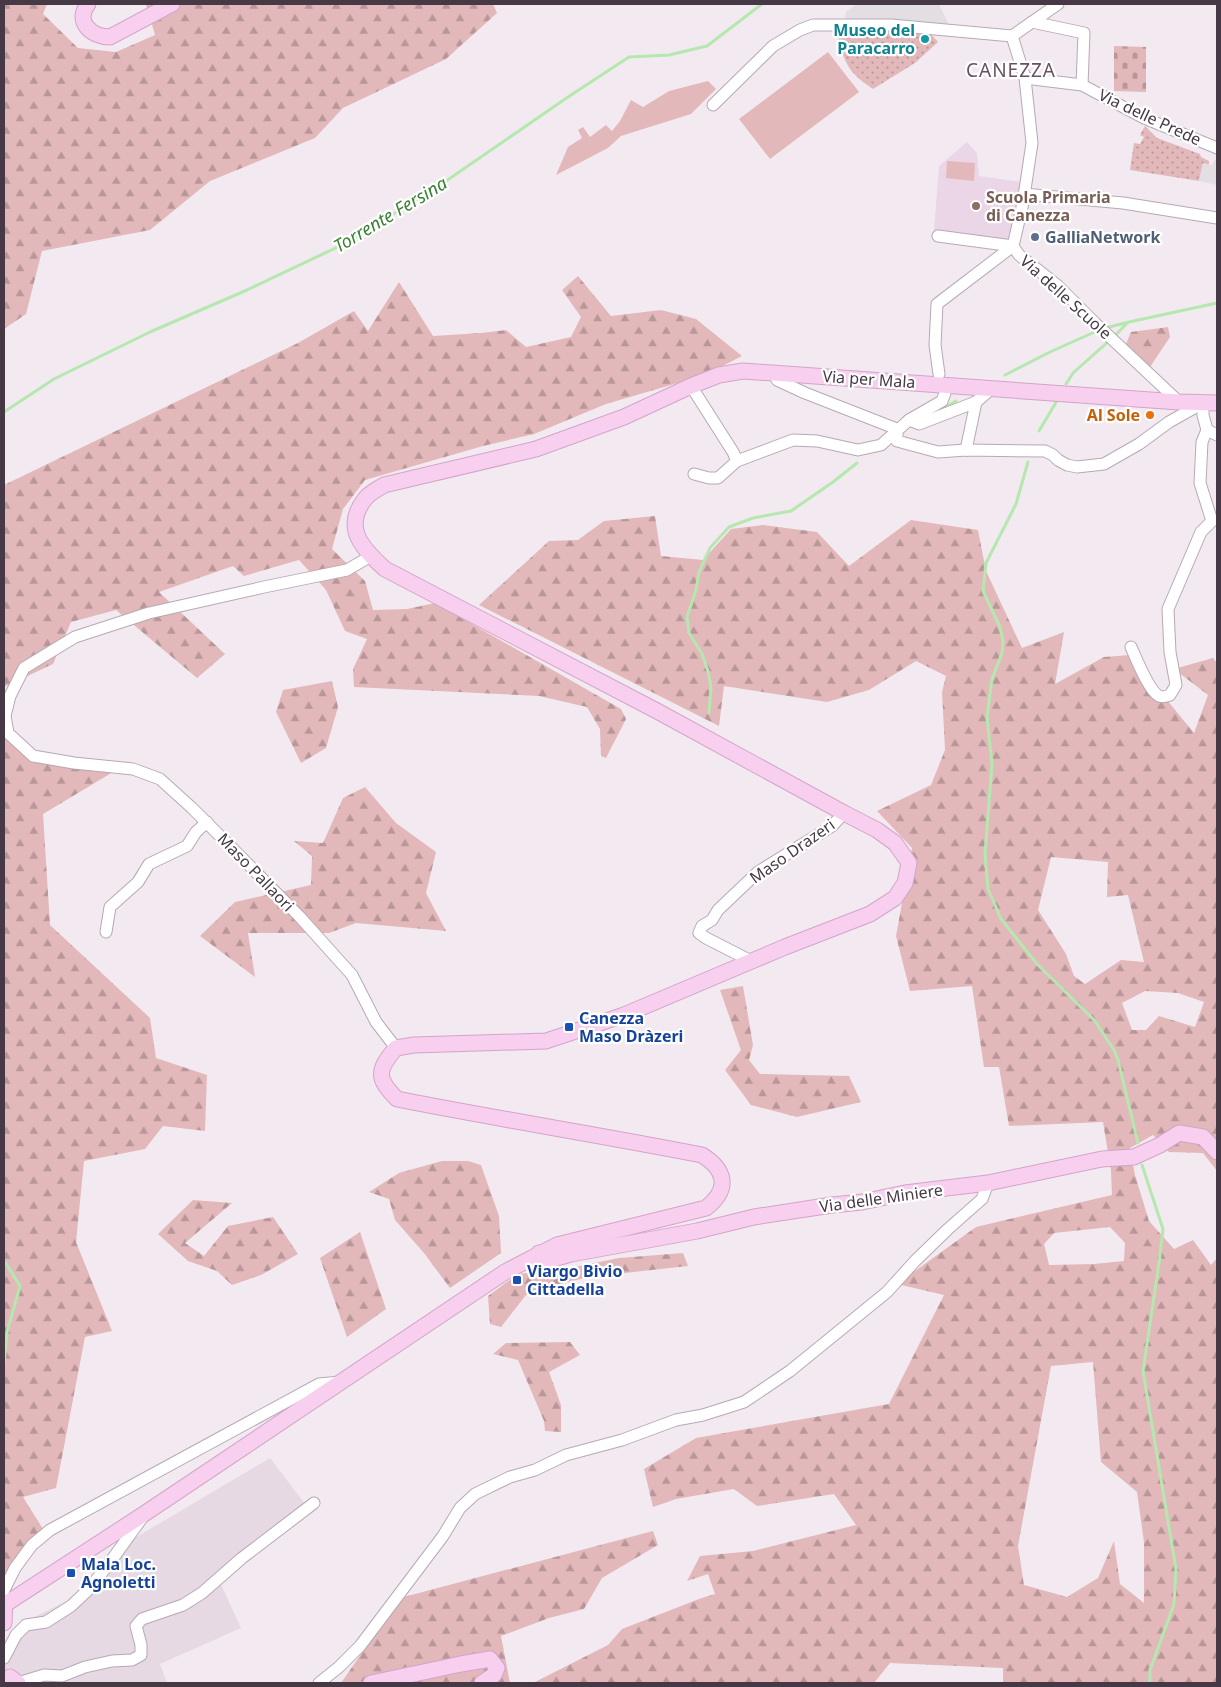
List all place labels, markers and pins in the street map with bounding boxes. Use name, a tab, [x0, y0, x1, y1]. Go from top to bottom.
place label: Museo del Paracarro	[833, 19, 915, 59]
marker: Museo del Paracarro	[919, 33, 931, 45]
place label: Scuola Primaria di Canezza	[986, 186, 1111, 226]
marker: Scuola Primaria di Canezza	[970, 200, 982, 212]
place label: GalliaNetwork	[1045, 226, 1160, 248]
marker: GalliaNetwork	[1029, 231, 1041, 243]
place label: Al Sole	[1087, 404, 1140, 426]
marker: Al Sole	[1144, 409, 1156, 421]
place label: Canezza Maso Dràzeri	[579, 1007, 683, 1047]
marker: Canezza Maso Dràzeri	[563, 1021, 575, 1033]
place label: Viargo Bivio Cittadella	[527, 1260, 622, 1300]
marker: Viargo Bivio Cittadella	[511, 1274, 523, 1286]
place label: Mala Loc. Agnoletti	[81, 1553, 156, 1593]
marker: Mala Loc. Agnoletti	[65, 1567, 77, 1579]

